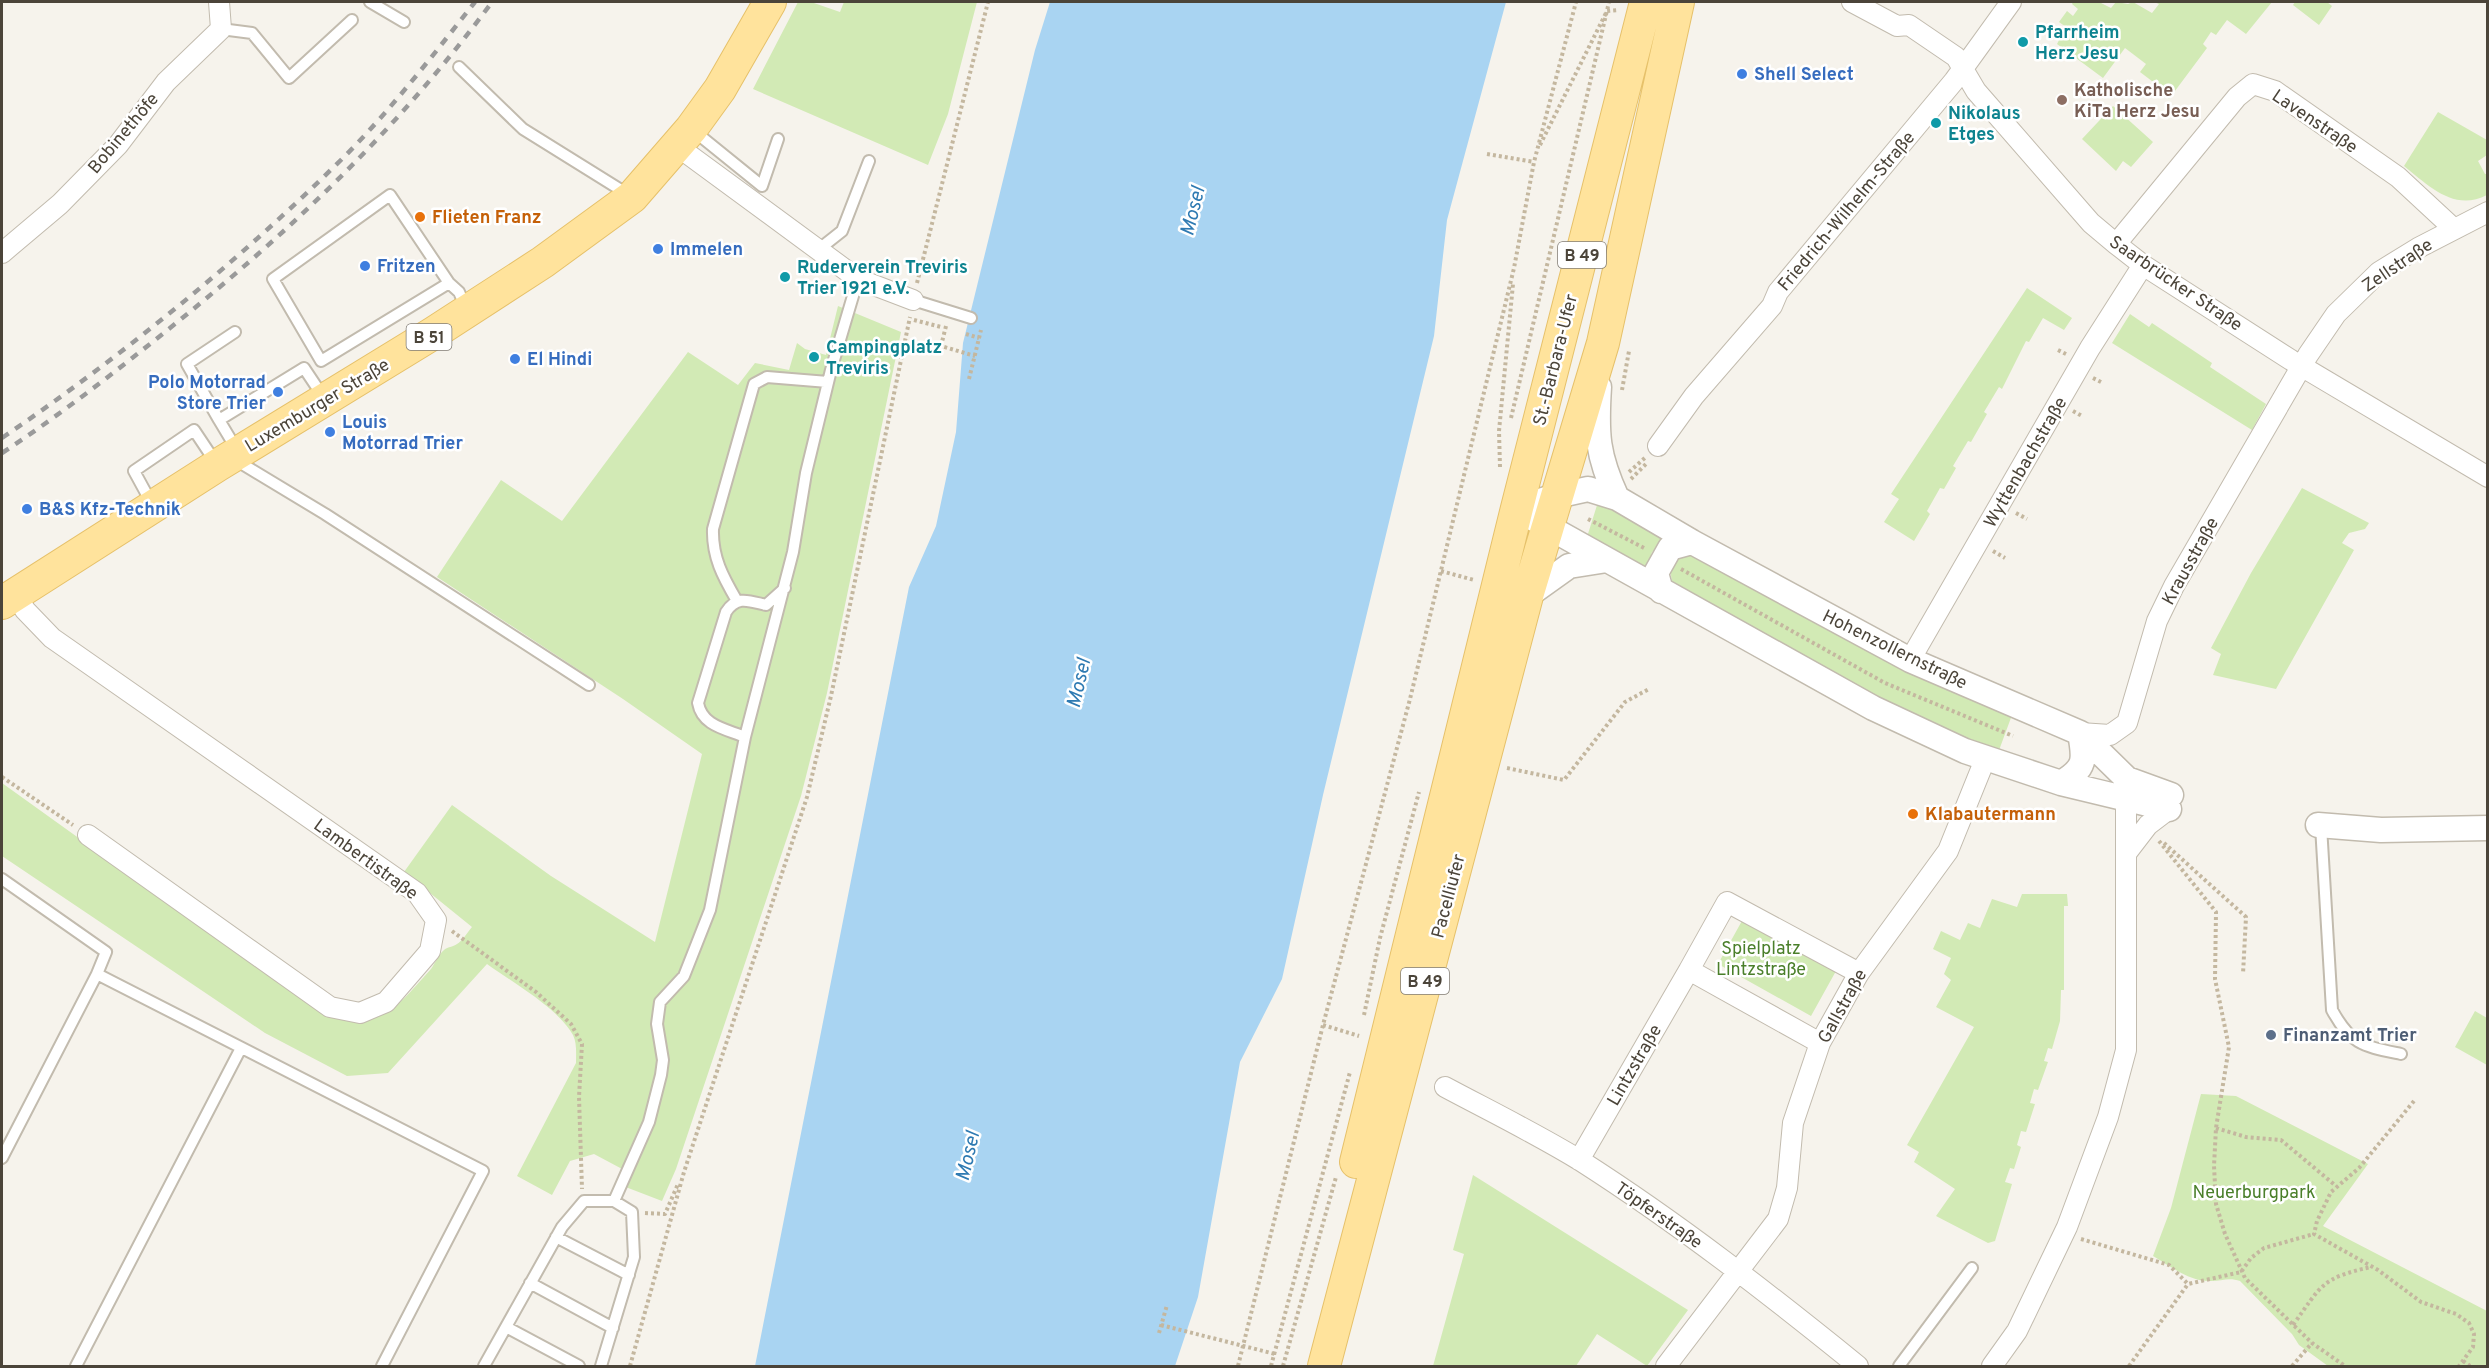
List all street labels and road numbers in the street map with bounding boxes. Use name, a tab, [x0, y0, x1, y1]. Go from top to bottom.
street label: Lavenstraße	[2267, 85, 2362, 159]
street label: Bobinethöfe	[84, 89, 165, 179]
street label: Friedrich-Wilhelm-Straße	[1774, 127, 1921, 297]
street label: Saarbrücker Straße	[2104, 231, 2246, 337]
street label: Zellstraße	[2358, 234, 2438, 298]
road number: B 49	[1558, 242, 1606, 268]
street label: St.-Barbara-Ufer	[1529, 292, 1584, 429]
road number: B 51	[406, 324, 452, 350]
street label: Luxemburger Straße	[241, 354, 394, 459]
street label: Wyttenbachstraße	[1980, 393, 2073, 532]
street label: Krausstraße	[2158, 514, 2225, 610]
street label: Hohenzollernstraße	[1818, 605, 1971, 695]
street label: Lambertistraße	[308, 815, 422, 906]
street label: Pacelliufer	[1427, 852, 1472, 941]
street label: Gallstraße	[1814, 966, 1873, 1048]
road number: B 49	[1401, 968, 1449, 994]
street label: Lintzstraße	[1603, 1021, 1668, 1111]
street label: Töpferstraße	[1610, 1178, 1706, 1255]

